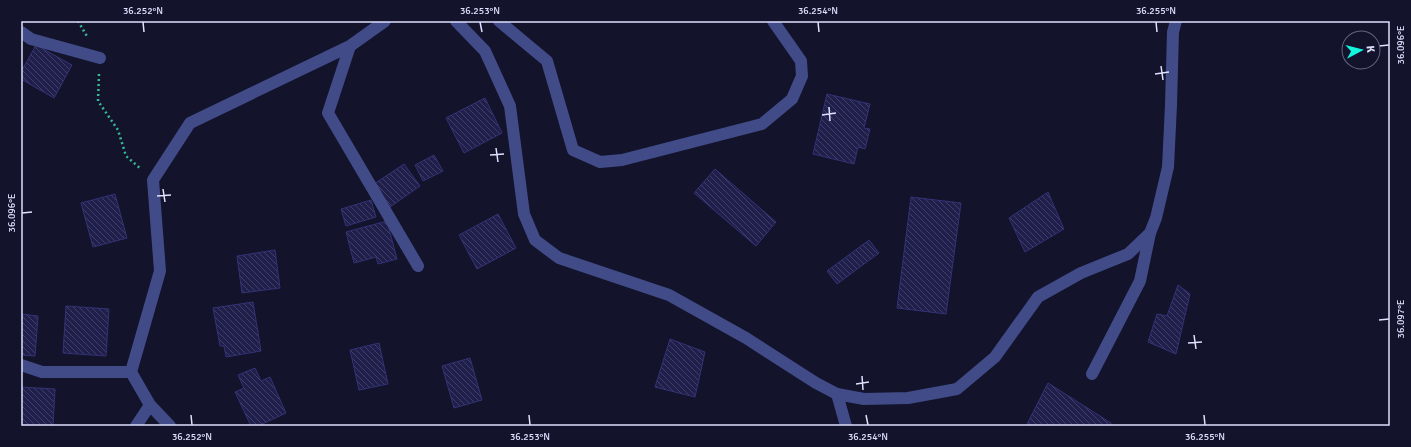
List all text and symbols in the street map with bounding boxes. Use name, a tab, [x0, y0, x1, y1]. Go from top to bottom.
text: 36.252°N	[123, 5, 163, 17]
text: 36.253°N	[460, 5, 500, 17]
text: 36.254°N	[798, 5, 838, 17]
text: 36.255°N	[1136, 5, 1176, 17]
text: 36.096°E	[1395, 25, 1407, 65]
north arrow	[1341, 30, 1381, 70]
text: K	[1364, 45, 1377, 53]
text: 36.096°E	[6, 193, 18, 233]
text: 36.097°E	[1395, 299, 1407, 339]
text: 36.252°N	[172, 431, 212, 443]
text: 36.253°N	[510, 431, 550, 443]
text: 36.254°N	[848, 431, 888, 443]
text: 36.255°N	[1185, 431, 1225, 443]

